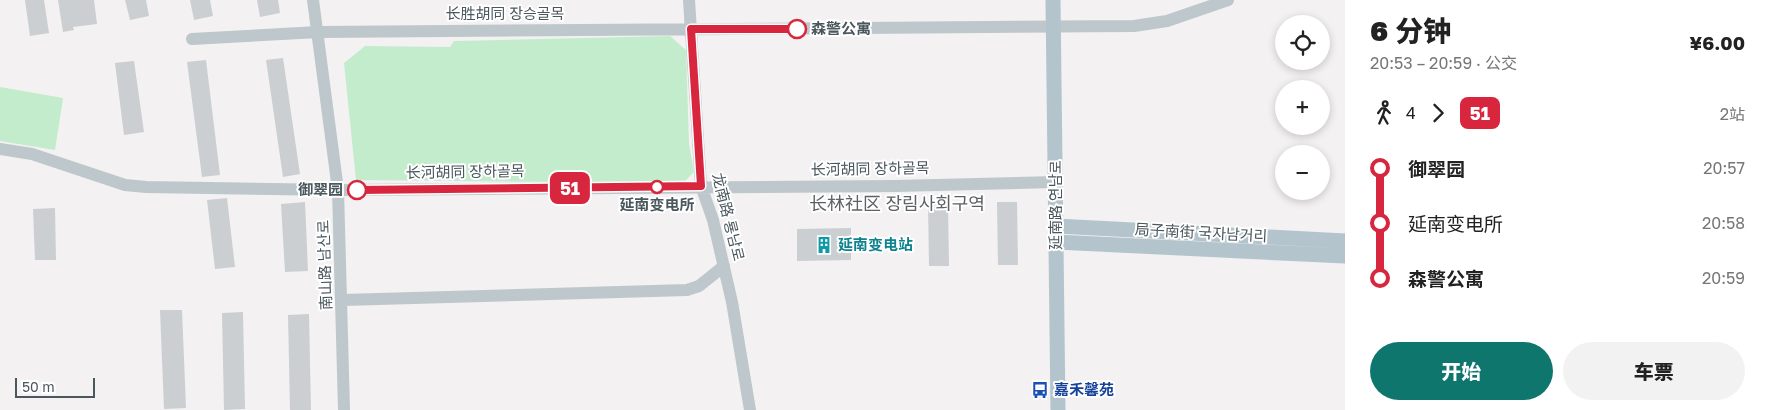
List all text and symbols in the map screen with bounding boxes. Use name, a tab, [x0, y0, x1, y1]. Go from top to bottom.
street label: 长胜胡同 장승골목	[446, 4, 564, 22]
text: 6 分钟	[1370, 14, 1451, 47]
map controls	[1275, 15, 1330, 200]
button: locate	[1275, 15, 1330, 70]
marker: 森警公寓	[787, 19, 807, 39]
place label: 森警公寓	[811, 19, 871, 37]
text: ¥6.00	[1690, 31, 1745, 54]
text: 20:53 – 20:59 · 公交	[1370, 53, 1517, 73]
button: +	[1275, 80, 1330, 135]
icon: walk	[1370, 99, 1398, 127]
icon: forward	[1424, 99, 1452, 127]
text: 51	[1470, 102, 1490, 124]
text: 4	[1406, 103, 1416, 123]
text: 2站	[1720, 104, 1745, 124]
button: −	[1275, 145, 1330, 200]
text: 御翠园	[1408, 157, 1465, 180]
street label: 长河胡同 장하골목	[810, 158, 930, 178]
text: 20:57	[1703, 158, 1745, 178]
street label: 延南路 연남로	[1046, 160, 1064, 250]
street label: 长河胡同 장하골목	[405, 161, 525, 181]
street label: 龙南路 룡남로	[709, 171, 749, 263]
line badge: 51	[548, 172, 592, 204]
text: 51	[560, 177, 580, 199]
place label: 御翠园	[298, 180, 343, 198]
marker: 御翠园	[347, 180, 367, 200]
marker: 延南变电所	[650, 180, 664, 194]
district label: 长林社区 장림사회구역	[809, 192, 985, 214]
place label: 延南变电所	[619, 195, 695, 213]
text: 延南变电所	[1408, 212, 1503, 235]
text: 20:58	[1702, 213, 1745, 233]
street label: 南山路 남산로	[313, 220, 335, 310]
street label: 局子南街 국자남거리	[1134, 220, 1268, 244]
building icon: 延南变电站	[814, 235, 834, 255]
place label: 延南变电站	[838, 235, 913, 253]
text: 森警公寓	[1408, 267, 1484, 290]
text: 20:59	[1702, 268, 1745, 288]
button: 开始	[1370, 342, 1553, 400]
button: 车票	[1563, 342, 1745, 400]
scale bar	[15, 375, 95, 398]
text: 50 m	[22, 378, 55, 395]
bus stop icon: 嘉禾馨苑	[1030, 380, 1050, 400]
place label: 嘉禾馨苑	[1054, 380, 1114, 398]

